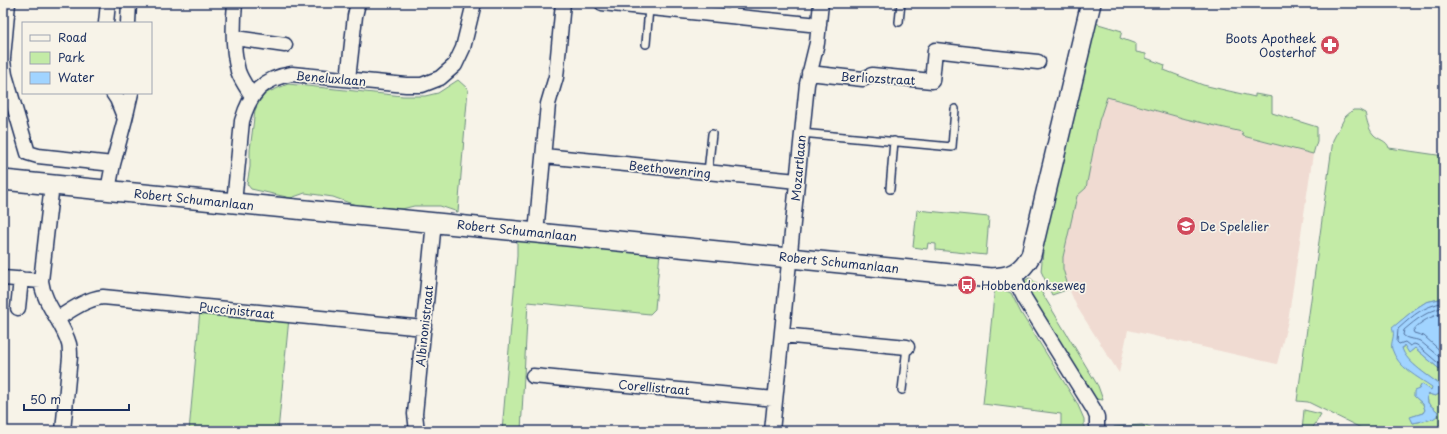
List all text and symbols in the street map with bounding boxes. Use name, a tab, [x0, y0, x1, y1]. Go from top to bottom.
legend	[22, 22, 152, 94]
text: Road	[58, 28, 87, 46]
place label: Boots Apotheek Oosterhof	[1225, 29, 1317, 61]
pharmacy icon: Boots Apotheek Oosterhof	[1319, 34, 1341, 56]
text: Park	[58, 48, 85, 66]
street label: Beneluxlaan	[295, 66, 367, 90]
street label: Berliozstraat	[840, 67, 916, 89]
text: Water	[58, 68, 95, 86]
street label: Mozartlaan	[786, 134, 810, 202]
street label: Beethovenring	[628, 156, 712, 182]
street label: Robert Schumanlaan	[133, 184, 255, 214]
street label: Robert Schumanlaan	[456, 215, 578, 245]
school or university icon: De Spelelier	[1175, 215, 1197, 237]
place label: De Spelelier	[1200, 217, 1269, 235]
street label: Robert Schumanlaan	[778, 247, 900, 277]
bus stop icon: Hobbendonkseweg	[956, 274, 978, 296]
place label: Hobbendonkseweg	[981, 276, 1086, 294]
street label: Albinonistraat	[411, 284, 437, 368]
street label: Puccinistraat	[198, 297, 276, 323]
street label: Corellistraat	[618, 375, 690, 399]
scale bar	[24, 386, 129, 412]
text: 50 m	[30, 390, 61, 408]

